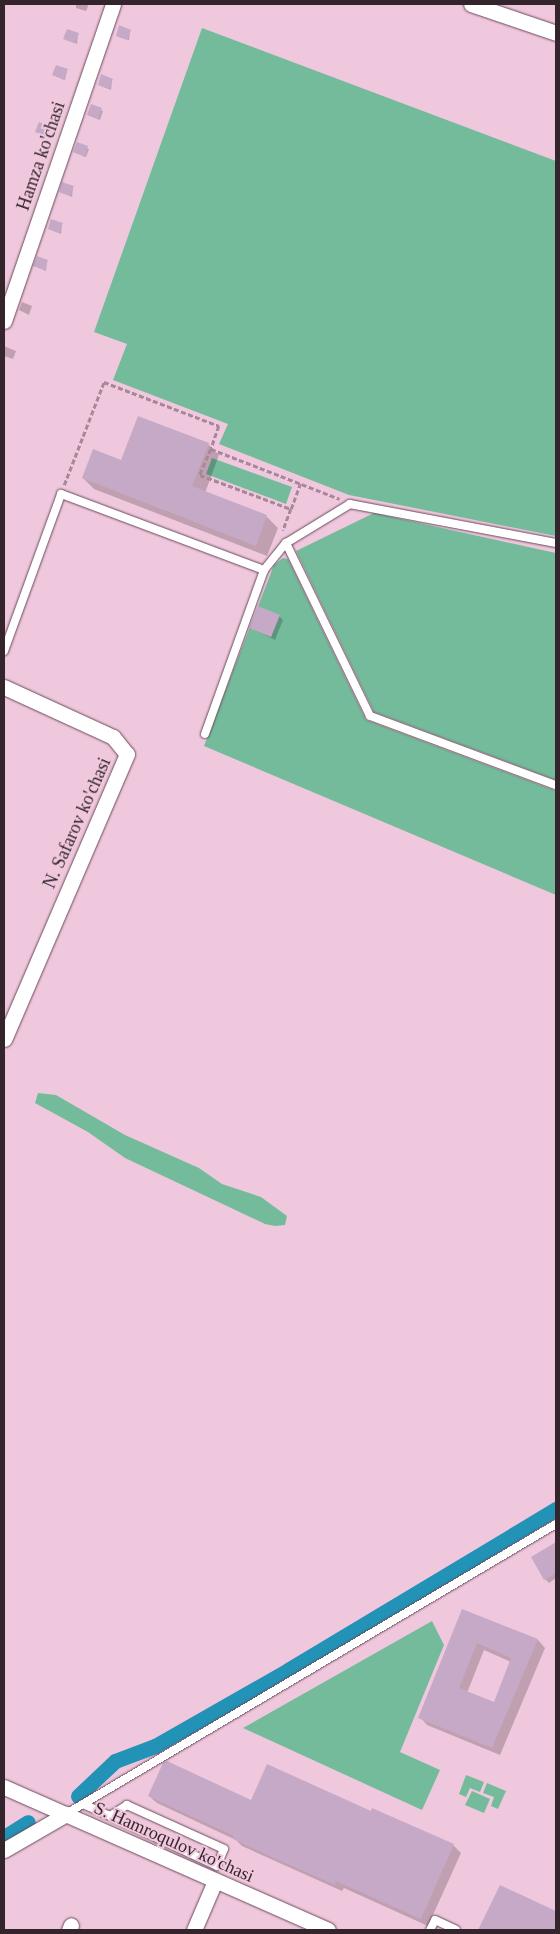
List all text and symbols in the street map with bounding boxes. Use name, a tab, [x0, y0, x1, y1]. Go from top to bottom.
street label: Hamza ko'chasi	[12, 99, 70, 213]
street label: N. Safarov ko'chasi	[39, 754, 115, 892]
street label: S. Hamroqulov ko'chasi	[91, 1797, 257, 1887]

